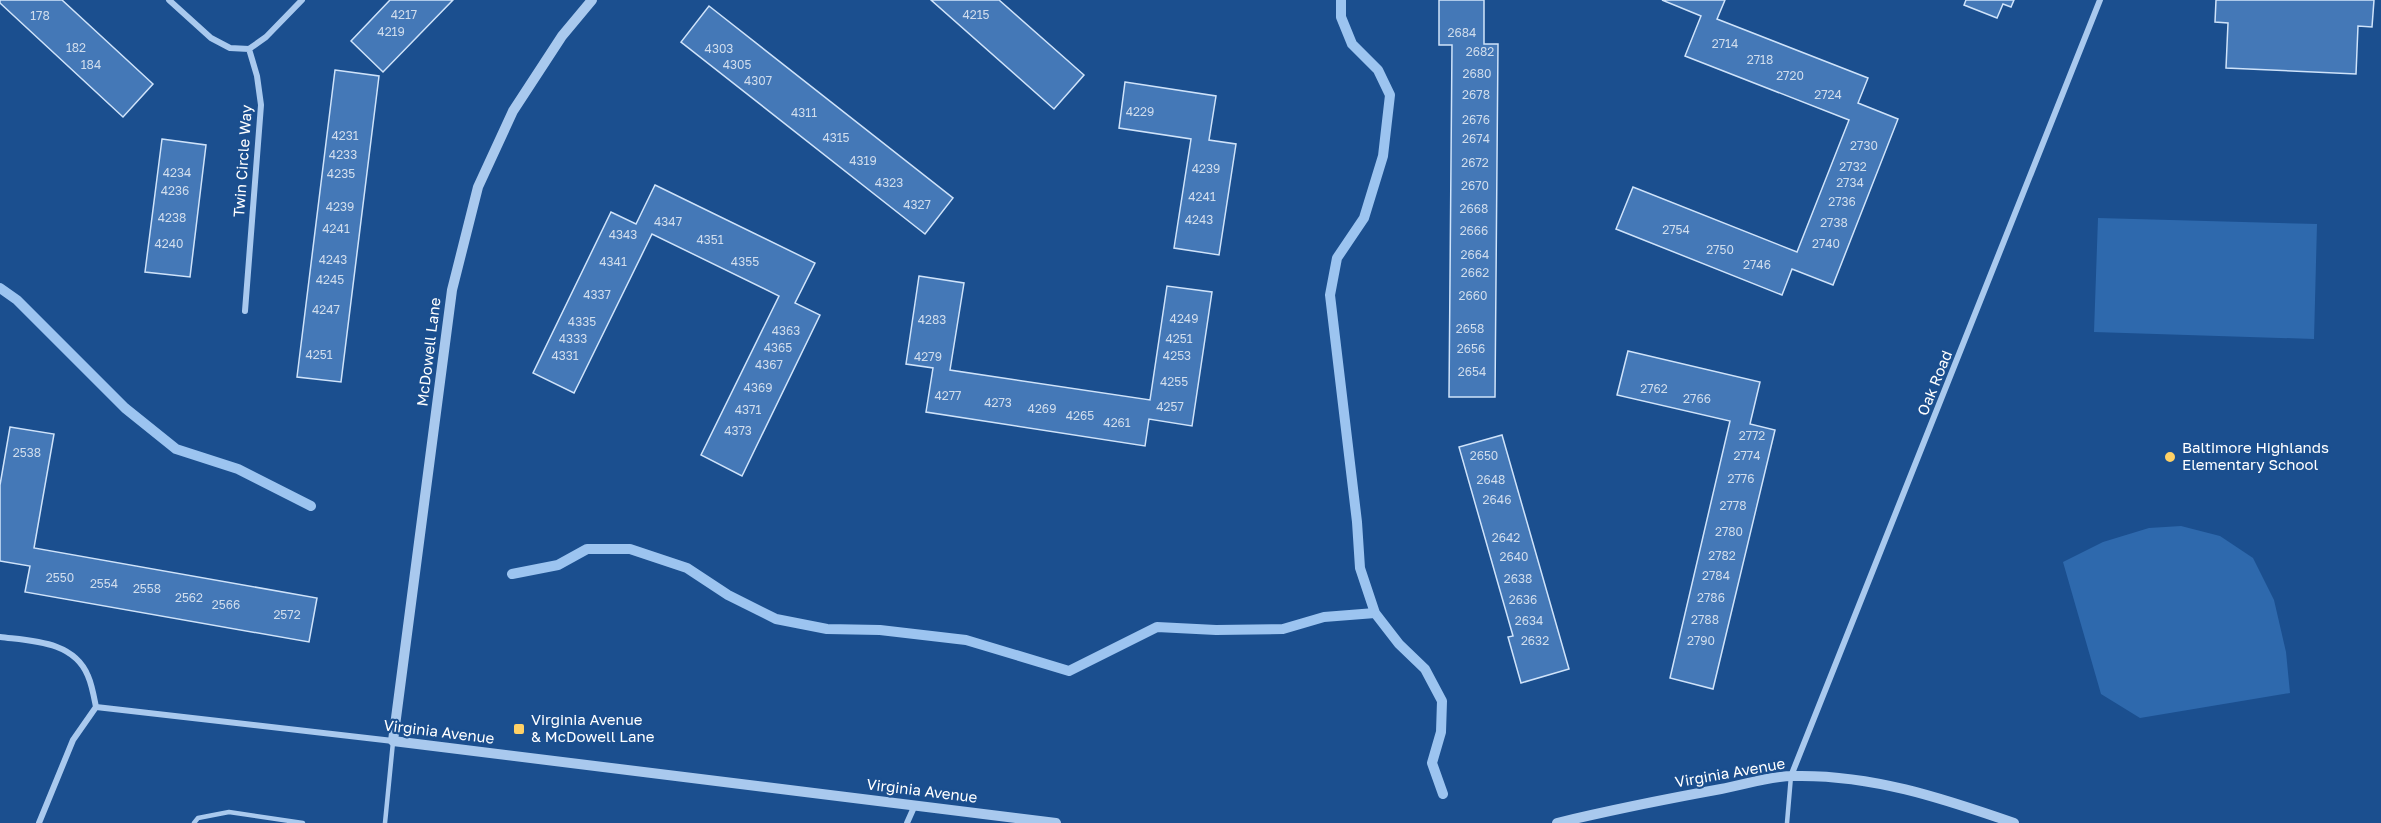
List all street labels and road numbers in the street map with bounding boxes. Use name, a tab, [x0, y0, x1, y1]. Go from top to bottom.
street label: Twin Circle Way	[229, 104, 255, 218]
street label: McDowell Lane	[412, 296, 444, 407]
street label: Oak Road	[1913, 347, 1955, 418]
street label: Virginia Avenue	[383, 715, 496, 747]
street label: Virginia Avenue	[1673, 753, 1787, 791]
street label: Virginia Avenue	[866, 774, 979, 806]

